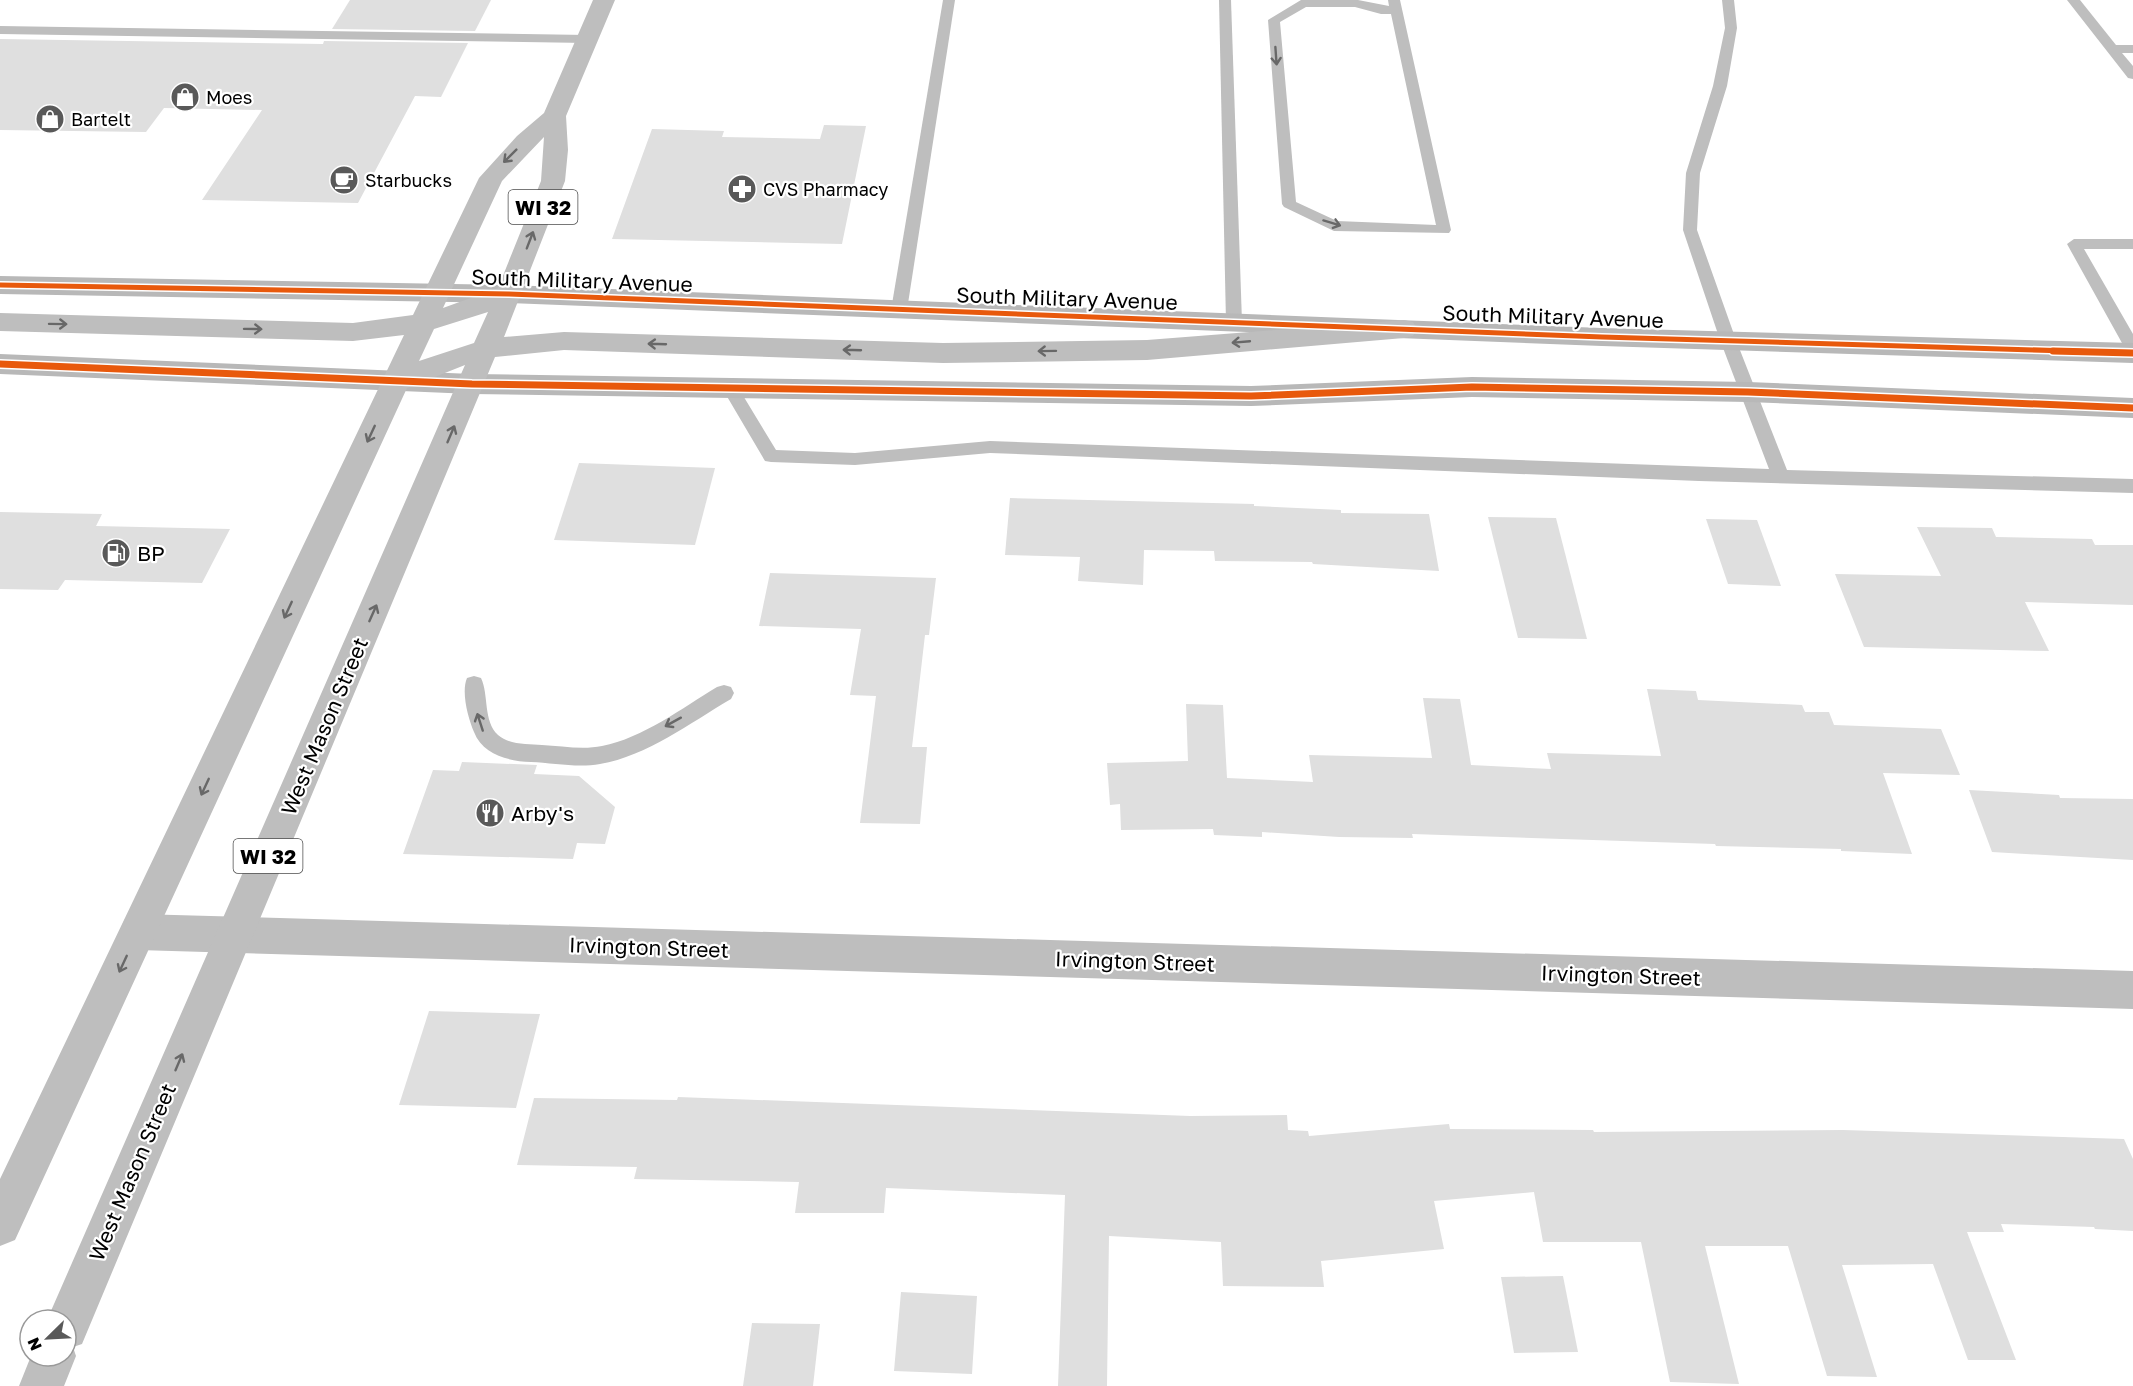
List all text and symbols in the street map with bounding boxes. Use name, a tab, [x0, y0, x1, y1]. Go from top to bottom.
one-way arrow	[1271, 46, 1282, 66]
shop icon: Moes	[169, 81, 201, 113]
place label: Moes	[206, 86, 252, 108]
shop icon: Bartelt	[34, 103, 66, 135]
place label: Bartelt	[71, 108, 131, 130]
one-way arrow	[503, 148, 518, 163]
cafe icon: Starbucks	[328, 164, 360, 196]
place label: Starbucks	[365, 169, 452, 191]
pharmacy icon: CVS Pharmacy	[726, 173, 758, 205]
place label: CVS Pharmacy	[763, 178, 888, 200]
road number: WI 32	[508, 190, 578, 224]
one-way arrow	[1322, 218, 1341, 229]
one-way arrow	[526, 231, 537, 249]
street label: South Military Avenue	[471, 263, 693, 297]
street label: South Military Avenue	[956, 281, 1178, 315]
street label: South Military Avenue	[1442, 299, 1664, 333]
one-way arrow	[48, 318, 68, 330]
one-way arrow	[243, 323, 263, 335]
one-way arrow	[1232, 337, 1252, 348]
one-way arrow	[647, 338, 667, 350]
one-way arrow	[842, 344, 862, 356]
one-way arrow	[1037, 346, 1057, 357]
one-way arrow	[364, 424, 376, 442]
one-way arrow	[446, 425, 457, 443]
fuel station icon: BP	[100, 537, 132, 569]
place label: BP	[137, 540, 165, 566]
one-way arrow	[281, 601, 293, 619]
one-way arrow	[368, 604, 379, 623]
street label: West Mason Street	[275, 633, 373, 819]
one-way arrow	[474, 713, 485, 732]
one-way arrow	[665, 716, 682, 728]
one-way arrow	[199, 777, 211, 795]
restaurant icon: Arby's	[474, 797, 506, 829]
place label: Arby's	[511, 800, 574, 826]
road number: WI 32	[234, 839, 302, 873]
street label: Irvington Street	[569, 931, 729, 963]
street label: Irvington Street	[1055, 945, 1215, 977]
one-way arrow	[116, 954, 128, 972]
street label: Irvington Street	[1541, 959, 1701, 991]
one-way arrow	[174, 1053, 185, 1072]
street label: West Mason Street	[83, 1079, 181, 1265]
north arrow	[18, 1308, 78, 1368]
text: N	[23, 1334, 46, 1354]

